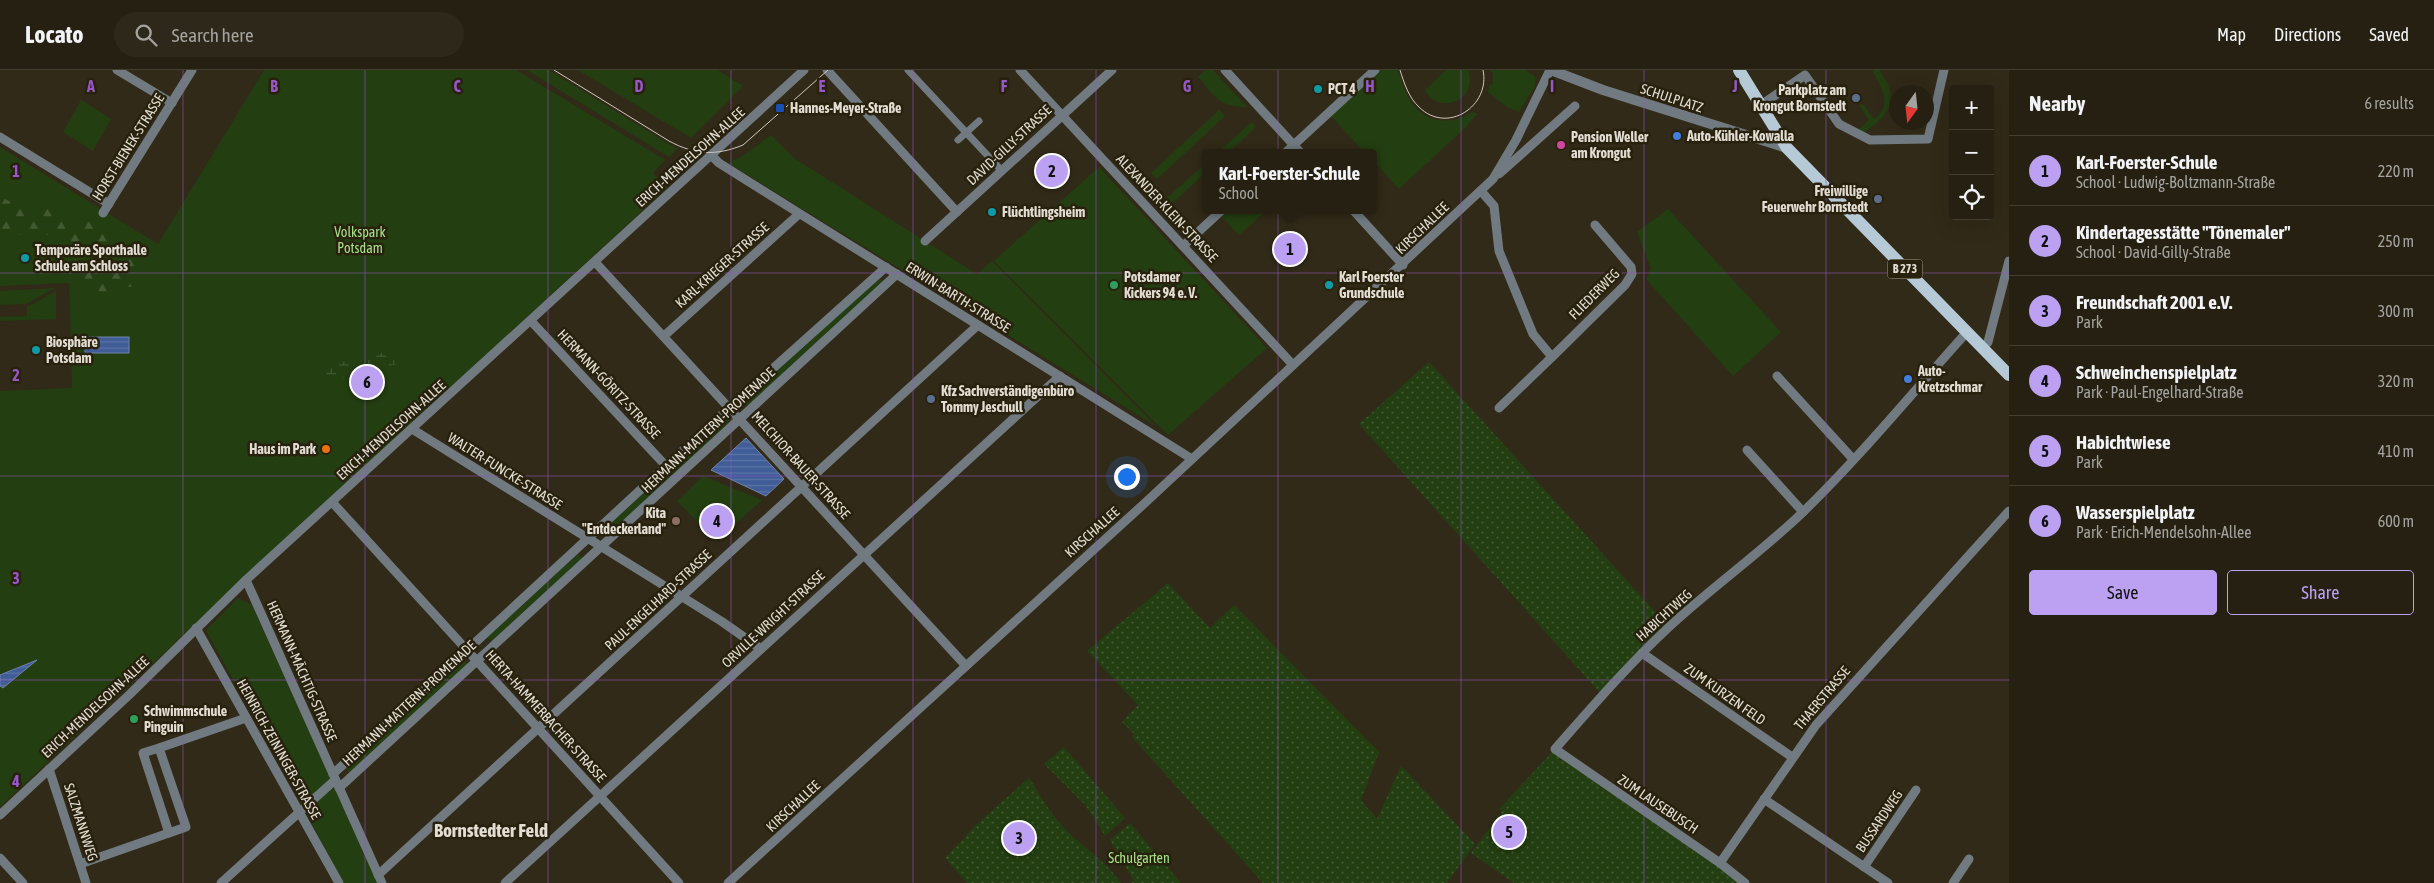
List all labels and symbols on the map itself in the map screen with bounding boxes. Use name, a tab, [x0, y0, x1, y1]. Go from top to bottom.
text: A	[86, 77, 95, 95]
text: B	[270, 77, 278, 95]
text: C	[453, 77, 461, 95]
text: D	[635, 77, 644, 95]
text: E	[819, 77, 826, 95]
text: F	[1001, 77, 1008, 95]
text: G	[1183, 77, 1192, 95]
text: H	[1365, 77, 1375, 95]
text: I	[1550, 77, 1554, 95]
text: J	[1731, 77, 1738, 95]
street label: SCHULPLATZ	[1639, 80, 1705, 116]
place label: PCT 4	[1328, 81, 1356, 97]
place label: Parkplatz am Krongut Bornstedt	[1753, 82, 1846, 114]
marker: PCT 4	[1312, 83, 1324, 95]
north arrow	[1889, 85, 1934, 130]
street label: HORST-BIENEK-STRASSE	[89, 91, 167, 203]
marker: Parkplatz am Krongut Bornstedt	[1850, 92, 1862, 104]
place label: Hannes-Meyer-Straße	[790, 100, 901, 116]
marker: Hannes-Meyer-Straße	[774, 102, 786, 114]
street label: DAVID-GILLY-STRASSE	[963, 102, 1055, 188]
street label: ERICH-MENDELSOHN-ALLEE	[632, 104, 748, 210]
place label: Auto-Kühler-Kowalla	[1686, 128, 1795, 144]
place label: Pension Weller am Krongut	[1571, 129, 1649, 161]
marker: Auto-Kühler-Kowalla	[1671, 130, 1683, 142]
marker: Pension Weller am Krongut	[1555, 139, 1567, 151]
street label: ALEXANDER-KLEIN-STRASSE	[1113, 151, 1221, 265]
pin: 2	[1036, 152, 1068, 190]
text: 1	[12, 162, 20, 180]
place label: Freiwillige Feuerwehr Bornstedt	[1762, 183, 1868, 215]
marker: Freiwillige Feuerwehr Bornstedt	[1872, 193, 1884, 205]
street label: KIRSCHALLEE	[1392, 199, 1452, 257]
place label: Flüchtlingsheim	[1002, 204, 1085, 220]
marker: Flüchtlingsheim	[986, 206, 998, 218]
street label: KARL-KRIEGER-STRASSE	[672, 219, 772, 311]
park label: Volkspark Potsdam	[334, 224, 386, 256]
pin: 1	[1274, 230, 1306, 268]
place label: Temporäre Sporthalle Schule am Schloss	[35, 242, 147, 274]
marker: Temporäre Sporthalle Schule am Schloss	[19, 252, 31, 264]
street label: ERWIN-BARTH-STRASSE	[903, 258, 1013, 336]
road number: B 273	[1888, 260, 1922, 278]
street label: FLIEDERWEG	[1565, 265, 1623, 323]
place label: Potsdamer Kickers 94 e. V.	[1124, 269, 1198, 301]
place label: Karl Foerster Grundschule	[1339, 269, 1404, 301]
marker: Potsdamer Kickers 94 e. V.	[1108, 279, 1120, 291]
marker: Karl Foerster Grundschule	[1323, 279, 1335, 291]
street label: HERMANN-GÖRITZ-STRASSE	[554, 326, 664, 442]
place label: Biosphäre Potsdam	[46, 334, 98, 366]
marker: Biosphäre Potsdam	[30, 344, 42, 356]
pin: 6	[351, 363, 383, 401]
place label: Auto- Kretzschmar	[1917, 363, 1983, 395]
street label: HERMANN-MATTERN-PROMENADE	[638, 364, 778, 496]
text: 2	[12, 366, 20, 384]
marker: Auto- Kretzschmar	[1902, 373, 1914, 385]
street label: ERICH-MENDELSOHN-ALLEE	[333, 377, 449, 483]
place label: Kfz Sachverständigenbüro Tommy Jeschull	[941, 383, 1075, 415]
marker: Kfz Sachverständigenbüro Tommy Jeschull	[925, 393, 937, 405]
street label: MELCHIOR-BAUER-STRASSE	[749, 408, 853, 522]
street label: WALTER-FUNCKE-STRASSE	[445, 429, 565, 513]
place label: Haus im Park	[249, 441, 317, 457]
marker: Haus im Park	[320, 443, 332, 455]
your location	[1114, 464, 1140, 490]
pin: 4	[701, 502, 733, 540]
street label: KIRSCHALLEE	[1062, 503, 1122, 560]
place label: Kita "Entdeckerland"	[582, 505, 666, 537]
marker: Kita "Entdeckerland"	[670, 515, 682, 527]
street label: PAUL-ENGELHARD-STRASSE	[601, 547, 715, 653]
street label: ORVILLE-WRIGHT-STRASSE	[718, 567, 828, 671]
text: 3	[12, 569, 20, 587]
street label: HABICHTWEG	[1633, 586, 1695, 644]
street label: HERMANN-MÄCHTIG-STRASSE	[264, 598, 340, 744]
street label: HERMANN-MATTERN-PROMENADE	[339, 637, 479, 769]
street label: HERTA-HAMMERBACHER-STRASSE	[483, 647, 609, 785]
street label: ERICH-MENDELSOHN-ALLEE	[38, 653, 152, 761]
street label: ZUM KURZEN FELD	[1681, 660, 1769, 728]
street label: THAERSTRASSE	[1791, 663, 1853, 733]
street label: HEINRICH-ZEININGER-STRASSE	[234, 676, 324, 822]
place label: Schwimmschule Pinguin	[144, 703, 227, 735]
marker: Schwimmschule Pinguin	[128, 713, 140, 725]
street label: ZUM LAUSEBUSCH	[1615, 771, 1701, 837]
text: 4	[11, 772, 20, 790]
street label: KIRSCHALLEE	[763, 777, 823, 835]
street label: SALZMANNWEG	[61, 781, 101, 863]
street label: BUSSARDWEG	[1852, 787, 1906, 855]
pin: 5	[1493, 813, 1525, 851]
district label: Bornstedter Feld	[434, 819, 548, 841]
pin: 3	[1003, 819, 1035, 857]
park label: Schulgarten	[1108, 850, 1170, 866]

